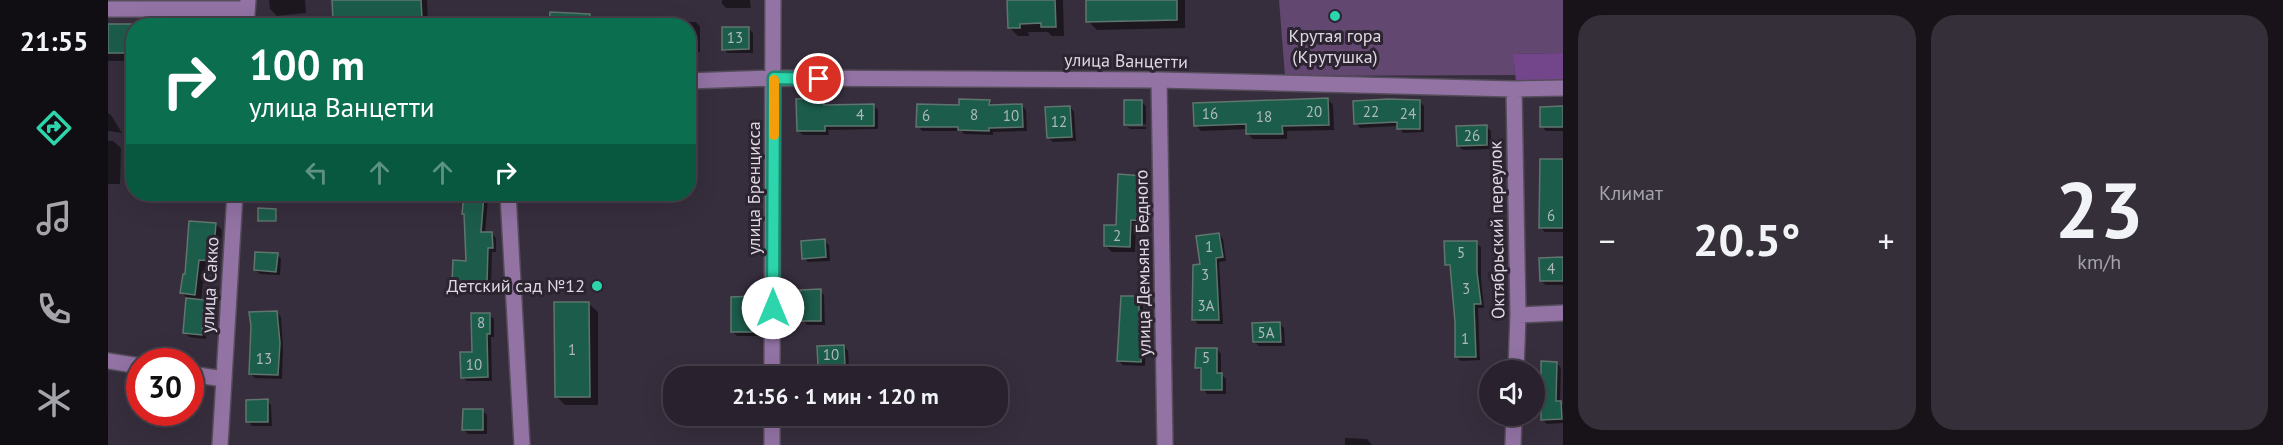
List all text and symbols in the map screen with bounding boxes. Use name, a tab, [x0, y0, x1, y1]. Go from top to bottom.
marker: Крутая гора (Крутушка)	[1328, 9, 1342, 23]
text: 21:55	[20, 24, 88, 58]
place label: Крутая гора (Крутушка)	[1288, 24, 1382, 68]
house number: 13	[727, 28, 743, 47]
text: 100 m	[249, 37, 365, 92]
icon: right	[150, 42, 228, 120]
street label: улица Ванцетти	[1064, 48, 1188, 73]
pin	[793, 53, 844, 104]
icon: arrive	[802, 62, 835, 95]
text: улица Ванцетти	[249, 90, 435, 124]
house number: 20	[1306, 102, 1322, 121]
house number: 22	[1363, 102, 1379, 121]
house number: 16	[1202, 104, 1218, 123]
house number: 24	[1400, 104, 1416, 123]
house number: 4	[856, 105, 864, 124]
house number: 8	[970, 105, 978, 124]
house number: 6	[922, 106, 930, 125]
house number: 10	[1003, 106, 1019, 125]
icon: directions	[33, 107, 75, 149]
house number: 18	[1256, 107, 1272, 126]
house number: 12	[1051, 112, 1067, 131]
street label: улица Бренцисса	[742, 121, 765, 255]
house number: 26	[1464, 126, 1480, 145]
street label: Октябрьский переулок	[1483, 140, 1510, 319]
icon: left	[300, 156, 333, 189]
icon: ahead	[363, 156, 396, 189]
icon: ahead	[426, 156, 459, 189]
icon: right	[489, 156, 522, 189]
text: 23	[2055, 159, 2143, 260]
street label: улица Демьяна Бедного	[1129, 170, 1156, 357]
text: Климат	[1599, 180, 1663, 206]
icon: music	[33, 197, 75, 239]
house number: 6	[1547, 206, 1555, 225]
text: 20.5°	[1693, 210, 1800, 268]
text: −	[1599, 219, 1616, 262]
text: +	[1878, 219, 1895, 262]
house number: 2	[1113, 226, 1121, 245]
street label: улица Сакко	[195, 236, 224, 334]
house number: 1	[1205, 237, 1213, 256]
house number: 5	[1457, 243, 1465, 262]
text: km/h	[2077, 249, 2121, 275]
house number: 4	[1547, 259, 1555, 278]
house number: 3	[1201, 265, 1209, 284]
place label: Детский сад №12	[447, 274, 585, 297]
position arrow	[741, 276, 805, 340]
marker: Детский сад №12	[590, 279, 604, 293]
house number: 3	[1462, 279, 1470, 298]
icon: phone	[33, 288, 75, 330]
house number: 3А	[1198, 296, 1215, 315]
house number: 8	[477, 313, 485, 332]
house number: 5А	[1258, 323, 1275, 342]
house number: 1	[1461, 329, 1469, 348]
house number: 1	[568, 340, 576, 359]
house number: 10	[823, 345, 839, 364]
speed limit sign: 30	[126, 348, 204, 426]
house number: 5	[1202, 348, 1210, 367]
house number: 13	[256, 349, 272, 368]
house number: 10	[466, 355, 482, 374]
map controls	[1479, 360, 1545, 426]
button: sound	[1479, 360, 1545, 426]
icon: climate	[33, 379, 75, 421]
text: 21:56 · 1 мин · 120 m	[732, 382, 939, 410]

